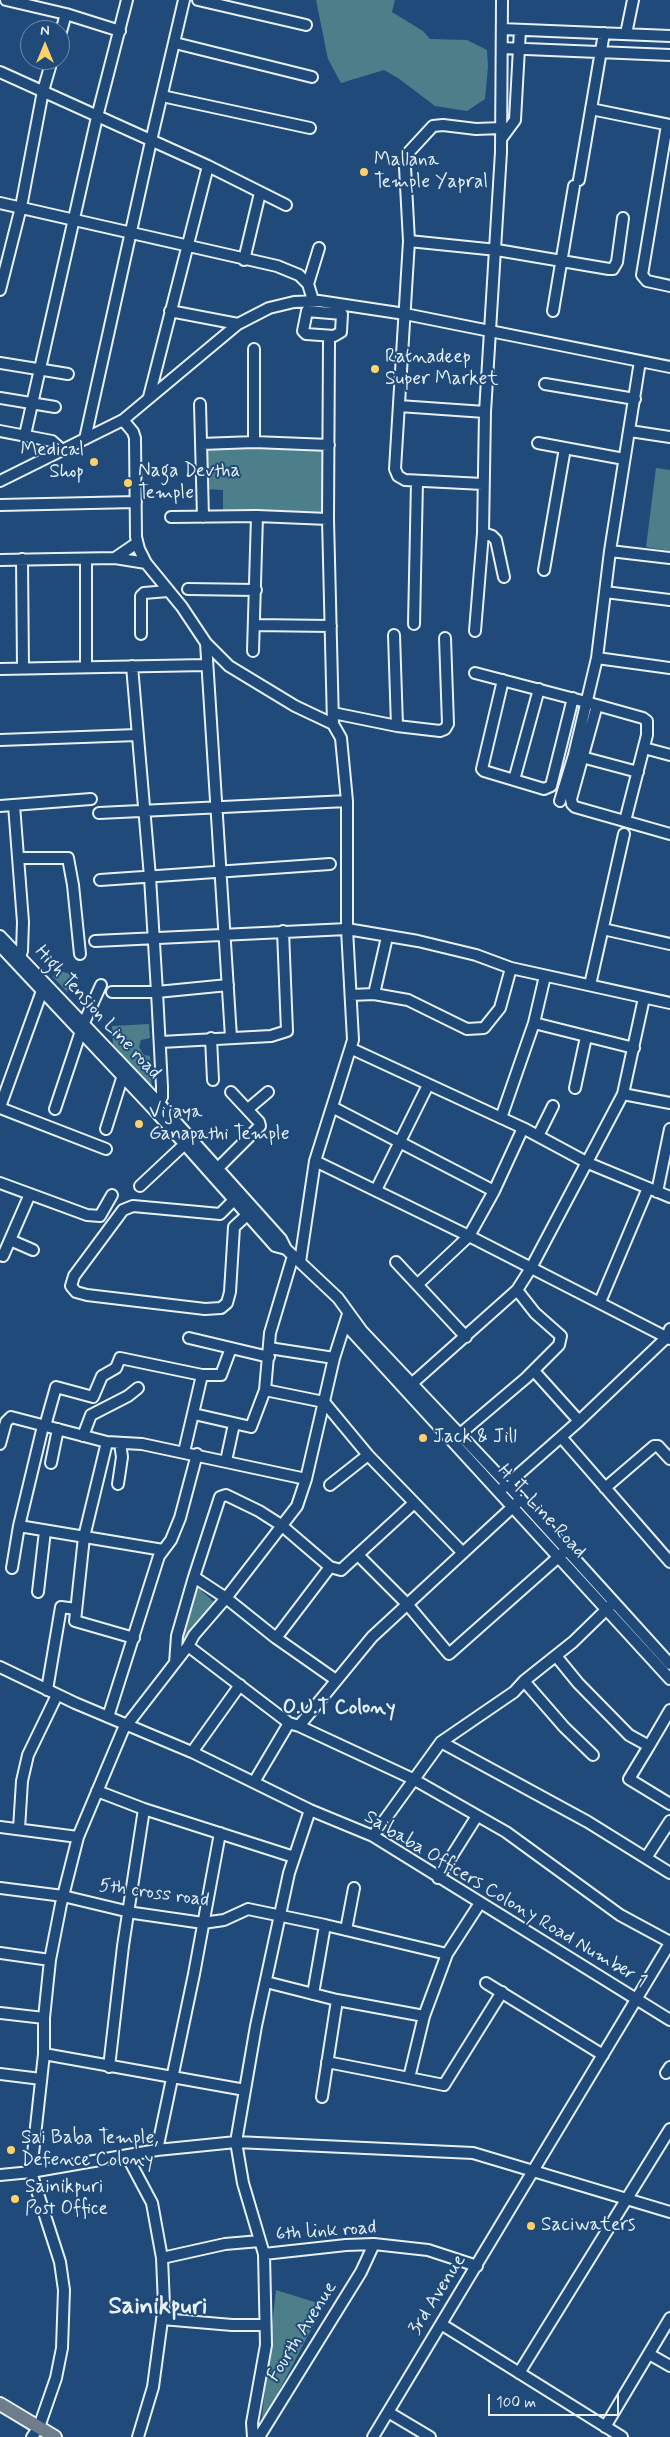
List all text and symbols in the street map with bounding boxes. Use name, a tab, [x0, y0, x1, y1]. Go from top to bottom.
north arrow	[20, 20, 70, 70]
text: N	[40, 22, 50, 40]
place label: Mallana Temple Yapral	[374, 150, 488, 194]
marker: Mallana Temple Yapral	[358, 166, 370, 178]
place label: Ratnadeep Super Market	[385, 347, 498, 391]
marker: Ratnadeep Super Market	[369, 363, 381, 375]
place label: Medical Shop	[20, 440, 84, 484]
marker: Medical Shop	[88, 456, 100, 468]
place label: Naga Devtha Temple	[138, 461, 240, 505]
marker: Naga Devtha Temple	[122, 477, 134, 489]
street label: High Tension Line road	[29, 941, 165, 1085]
place label: Vijaya Ganapathi Temple	[149, 1102, 290, 1146]
marker: Vijaya Ganapathi Temple	[133, 1118, 145, 1130]
place label: Jack & Jill	[433, 1427, 517, 1449]
marker: Jack & Jill	[417, 1432, 429, 1444]
street label: H. T. Line Road	[492, 1460, 590, 1564]
district label: O.U.T Colony	[283, 1697, 395, 1721]
street label: Saibaba Officers Colony Road Number 1	[359, 1806, 651, 1994]
street label: 5th cross road	[97, 1875, 211, 1913]
place label: Sai Baba Temple, Defence Colony	[21, 2128, 158, 2172]
marker: Sai Baba Temple, Defence Colony	[5, 2144, 17, 2156]
place label: Sainikpuri Post Office	[25, 2177, 108, 2221]
marker: Sainikpuri Post Office	[9, 2193, 21, 2205]
place label: Saciwaters	[541, 2215, 636, 2237]
street label: 6th link road	[275, 2217, 377, 2247]
marker: Saciwaters	[525, 2220, 537, 2232]
street label: 3rd Avenue	[404, 2251, 472, 2339]
street label: Fourth Avenue	[263, 2278, 343, 2386]
district label: Sainikpuri	[109, 2294, 207, 2322]
scale bar	[490, 2384, 621, 2416]
text: 100 m	[496, 2393, 536, 2413]

